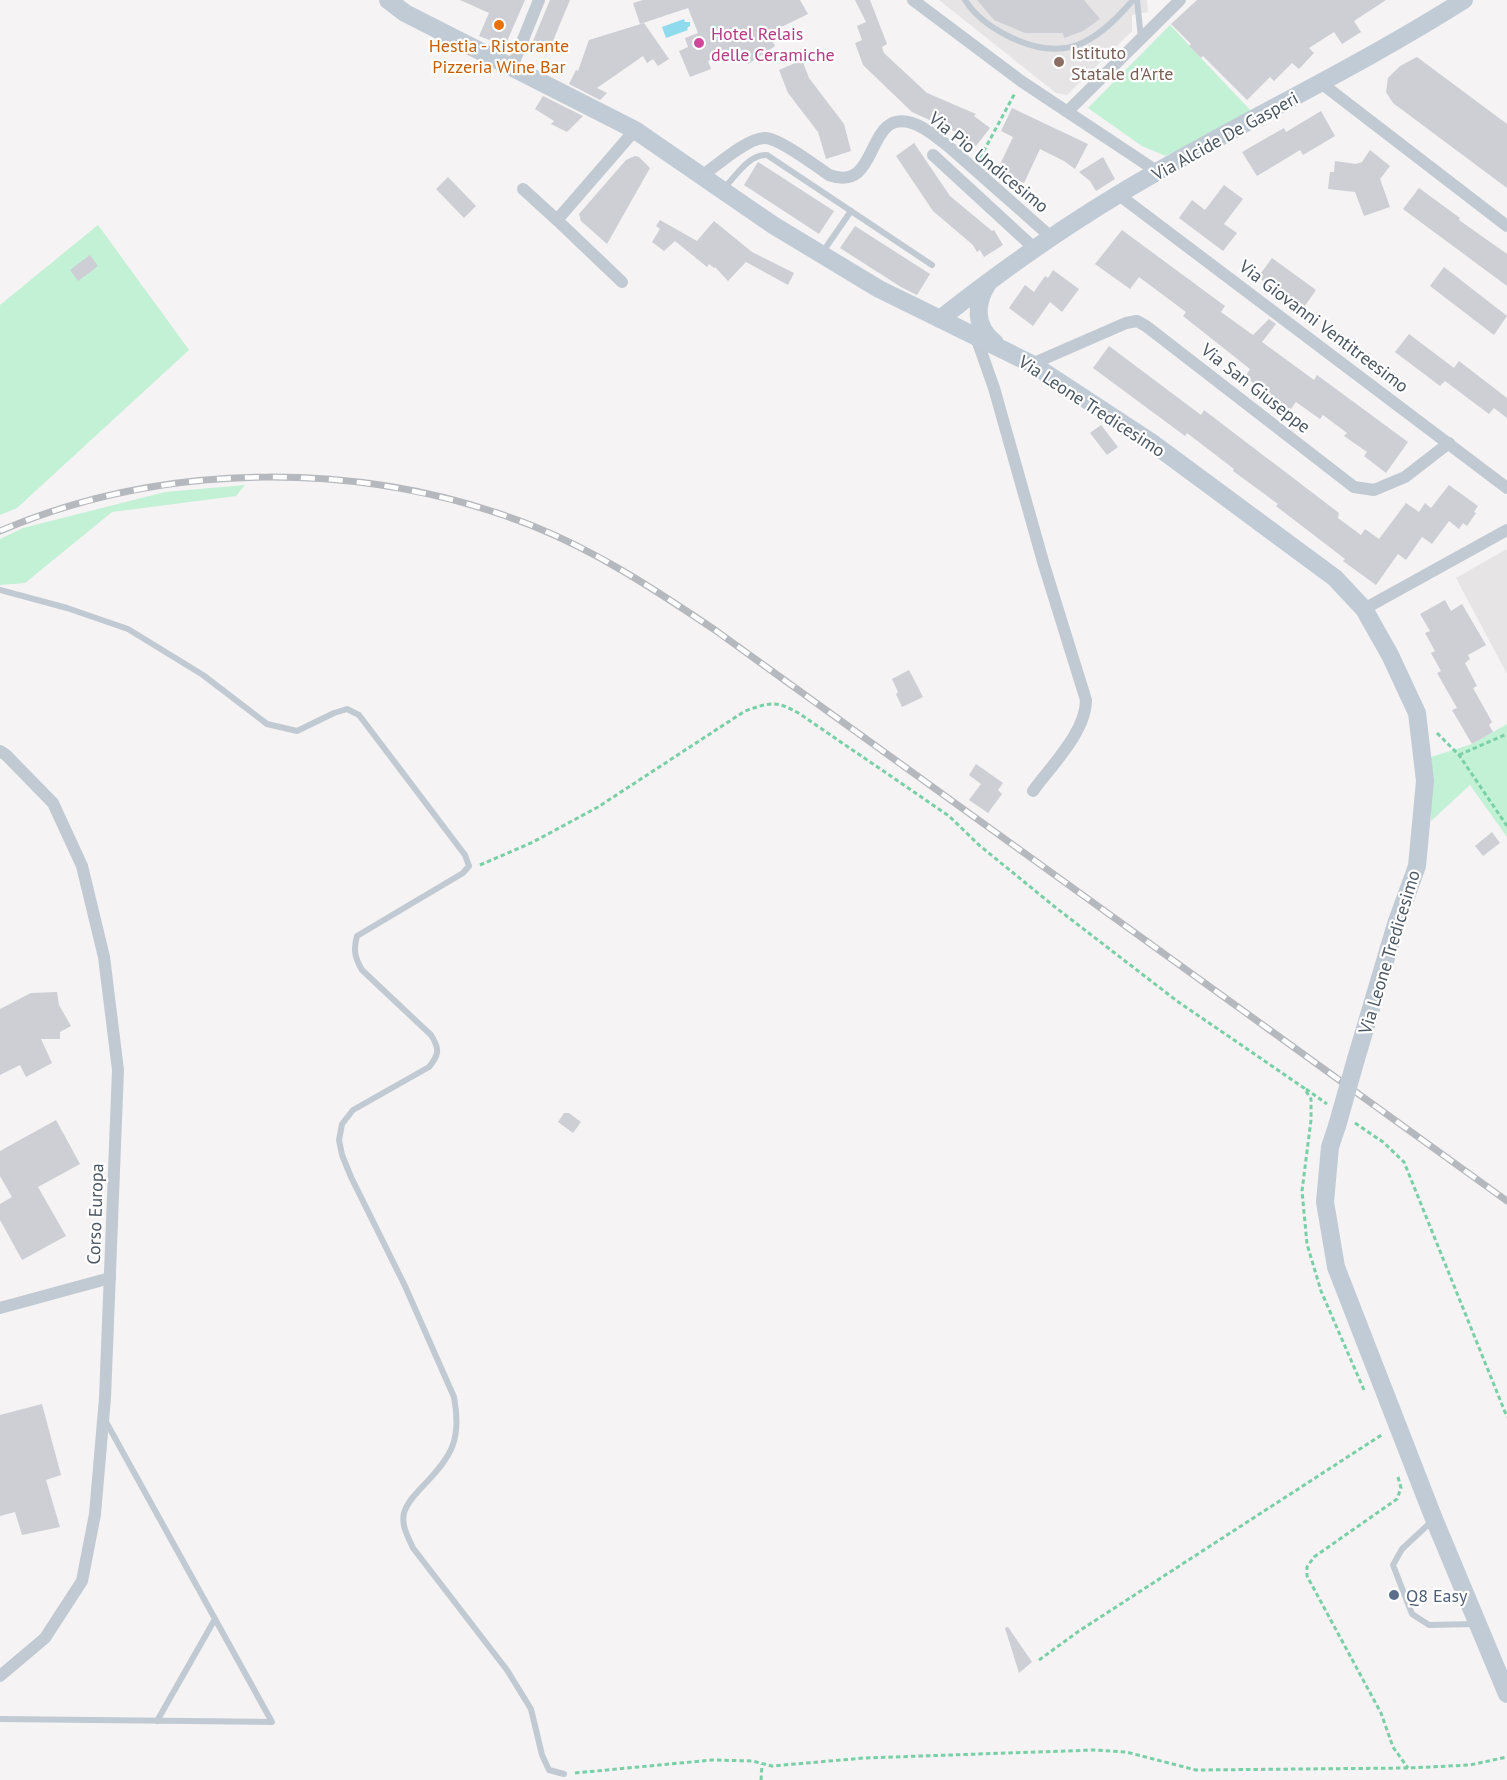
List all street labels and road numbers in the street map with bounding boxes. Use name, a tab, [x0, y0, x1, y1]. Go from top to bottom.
street label: Via Alcide De Gasperi	[1147, 86, 1302, 186]
street label: Via Pio Undicesimo	[924, 106, 1054, 217]
street label: Via Giovanni Ventitreesimo	[1234, 254, 1413, 397]
street label: Via San Giuseppe	[1196, 337, 1315, 438]
street label: Via Leone Tredicesimo	[1014, 349, 1170, 462]
street label: Via Leone Tredicesimo	[1353, 867, 1425, 1038]
street label: Corso Europa	[82, 1163, 108, 1265]

